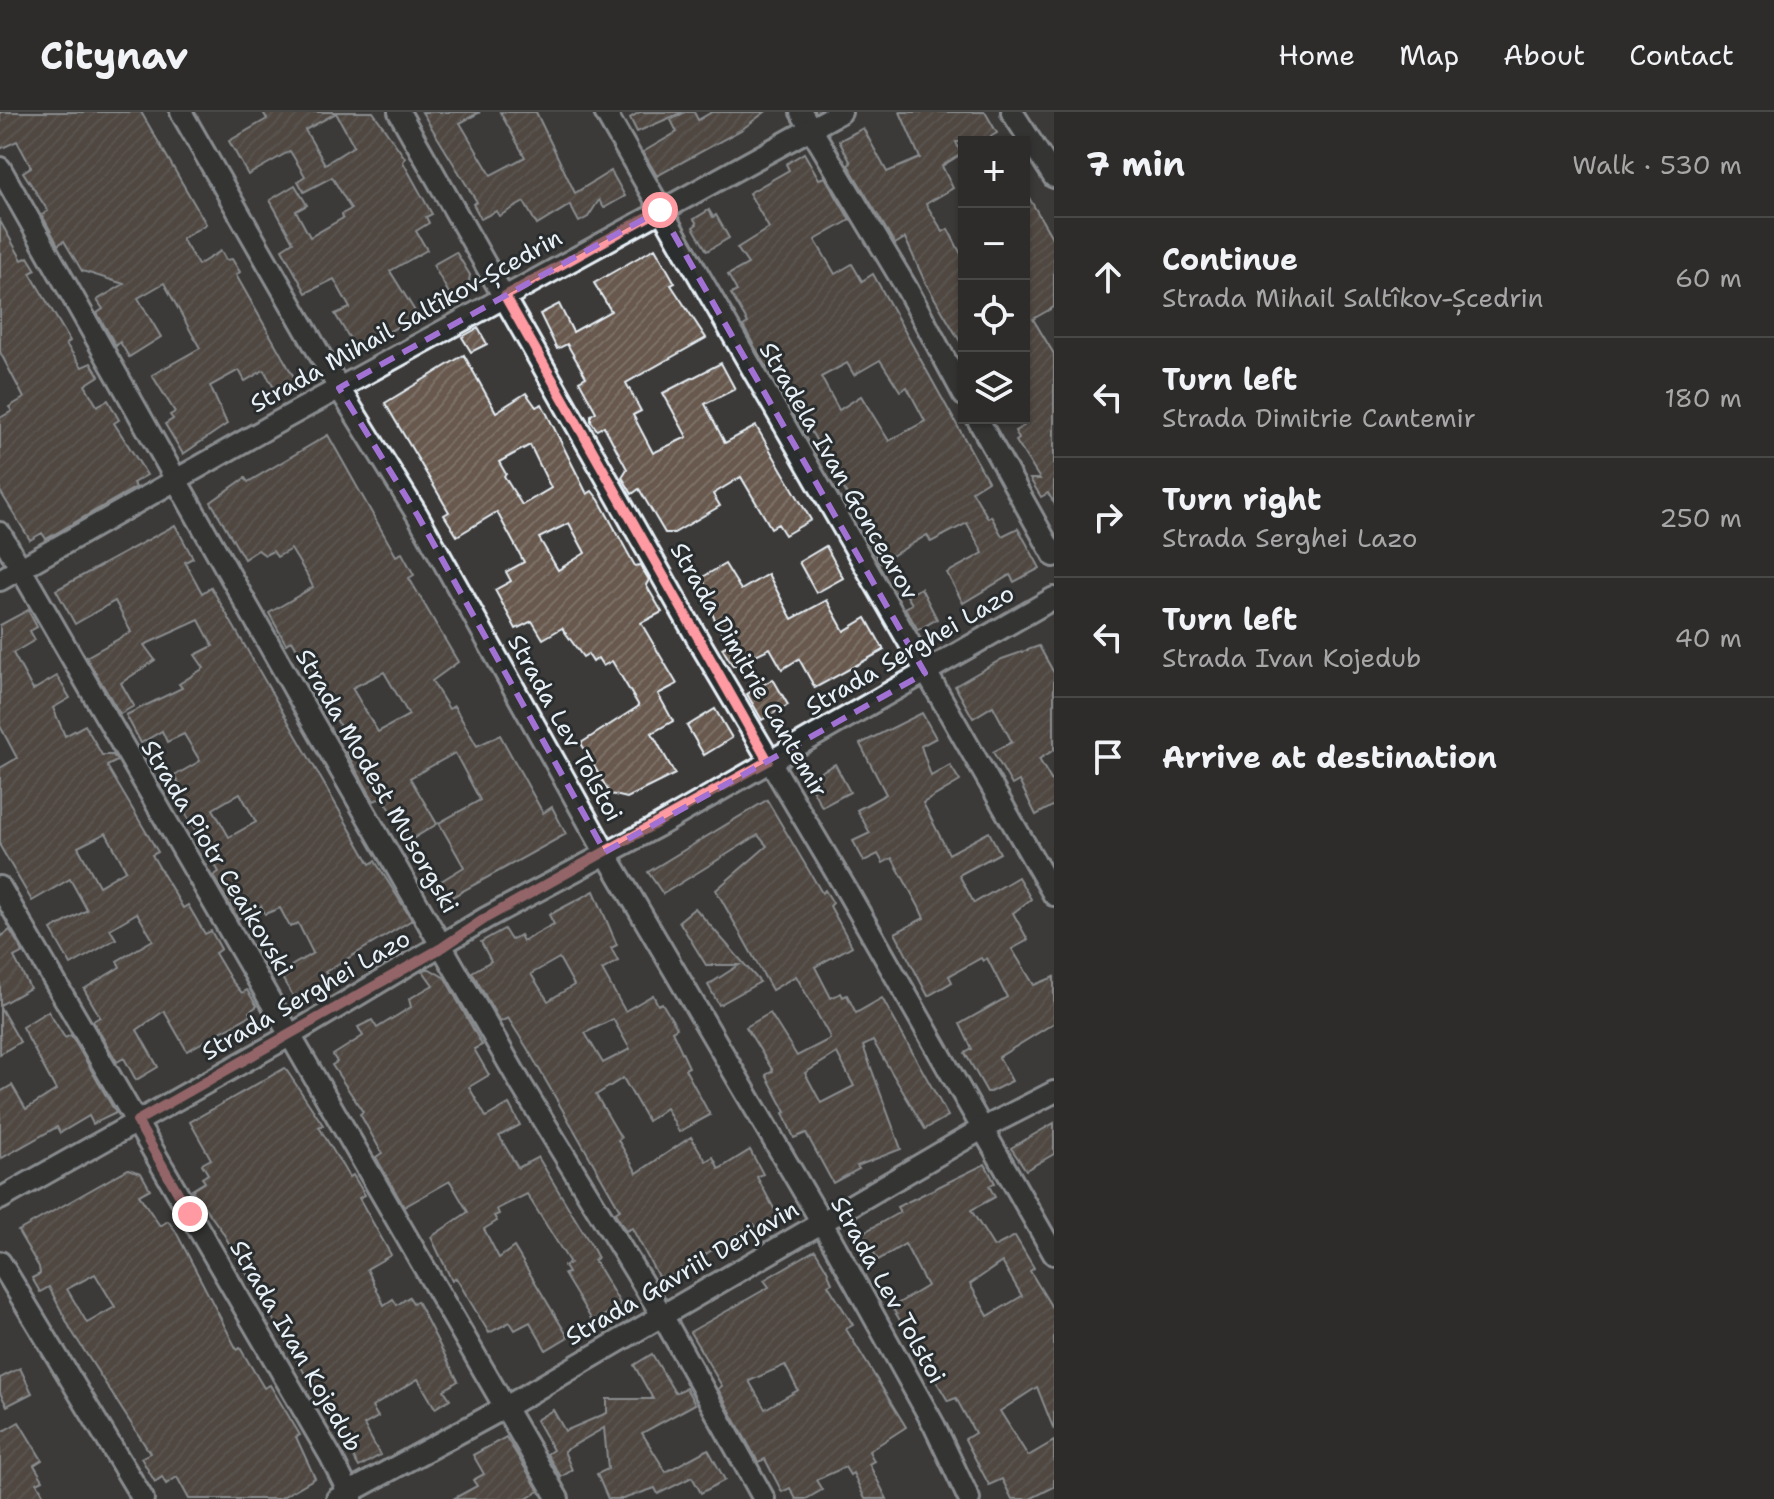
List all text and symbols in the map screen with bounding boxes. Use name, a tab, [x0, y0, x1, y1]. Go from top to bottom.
text: Citynav	[40, 30, 188, 81]
text: Home	[1278, 36, 1355, 74]
text: Map	[1399, 36, 1459, 74]
text: About	[1503, 36, 1585, 74]
text: Contact	[1629, 36, 1734, 74]
map controls	[958, 136, 1030, 424]
button: +	[958, 136, 1030, 208]
text: 7 min	[1086, 141, 1185, 187]
text: Walk · 530 m	[1572, 147, 1742, 182]
route start	[642, 192, 678, 228]
button: −	[958, 208, 1030, 280]
street label: Strada Mihail Saltîkov-Șcedrin	[244, 222, 568, 420]
text: Continue	[1162, 239, 1298, 280]
icon: ahead	[1086, 255, 1130, 299]
text: 60 m	[1675, 260, 1742, 295]
button: locate	[958, 280, 1030, 352]
text: Strada Mihail Saltîkov-Șcedrin	[1162, 280, 1544, 315]
street label: Stradela Ivan Goncearov	[752, 336, 926, 606]
button: layers	[958, 352, 1030, 424]
text: Turn left	[1162, 359, 1297, 400]
icon: left	[1086, 375, 1130, 419]
text: 180 m	[1664, 380, 1742, 415]
text: Strada Dimitrie Cantemir	[1162, 400, 1476, 435]
text: Turn right	[1162, 479, 1321, 520]
icon: right	[1086, 495, 1130, 539]
text: 250 m	[1659, 500, 1742, 535]
text: Strada Serghei Lazo	[1162, 520, 1418, 555]
street label: Strada Dimitrie Cantemir	[663, 537, 835, 803]
street label: Strada Serghei Lazo	[800, 577, 1020, 723]
text: Turn left	[1162, 599, 1297, 640]
icon: left	[1086, 615, 1130, 659]
text: 40 m	[1675, 620, 1742, 655]
street label: Strada Lev Tolstoi	[500, 629, 630, 827]
text: Strada Ivan Kojedub	[1162, 640, 1421, 675]
street label: Strada Modest Musorgski	[288, 643, 466, 919]
street label: Strada Piotr Ceaikovski	[134, 734, 300, 982]
icon: arrive	[1086, 735, 1130, 779]
text: Arrive at destination	[1162, 737, 1497, 778]
street label: Strada Serghei Lazo	[196, 922, 416, 1068]
street label: Strada Lev Tolstoi	[823, 1191, 953, 1389]
street label: Strada Gavriil Derjavin	[560, 1193, 804, 1353]
route end	[172, 1196, 208, 1232]
street label: Strada Ivan Kojedub	[222, 1234, 370, 1458]

